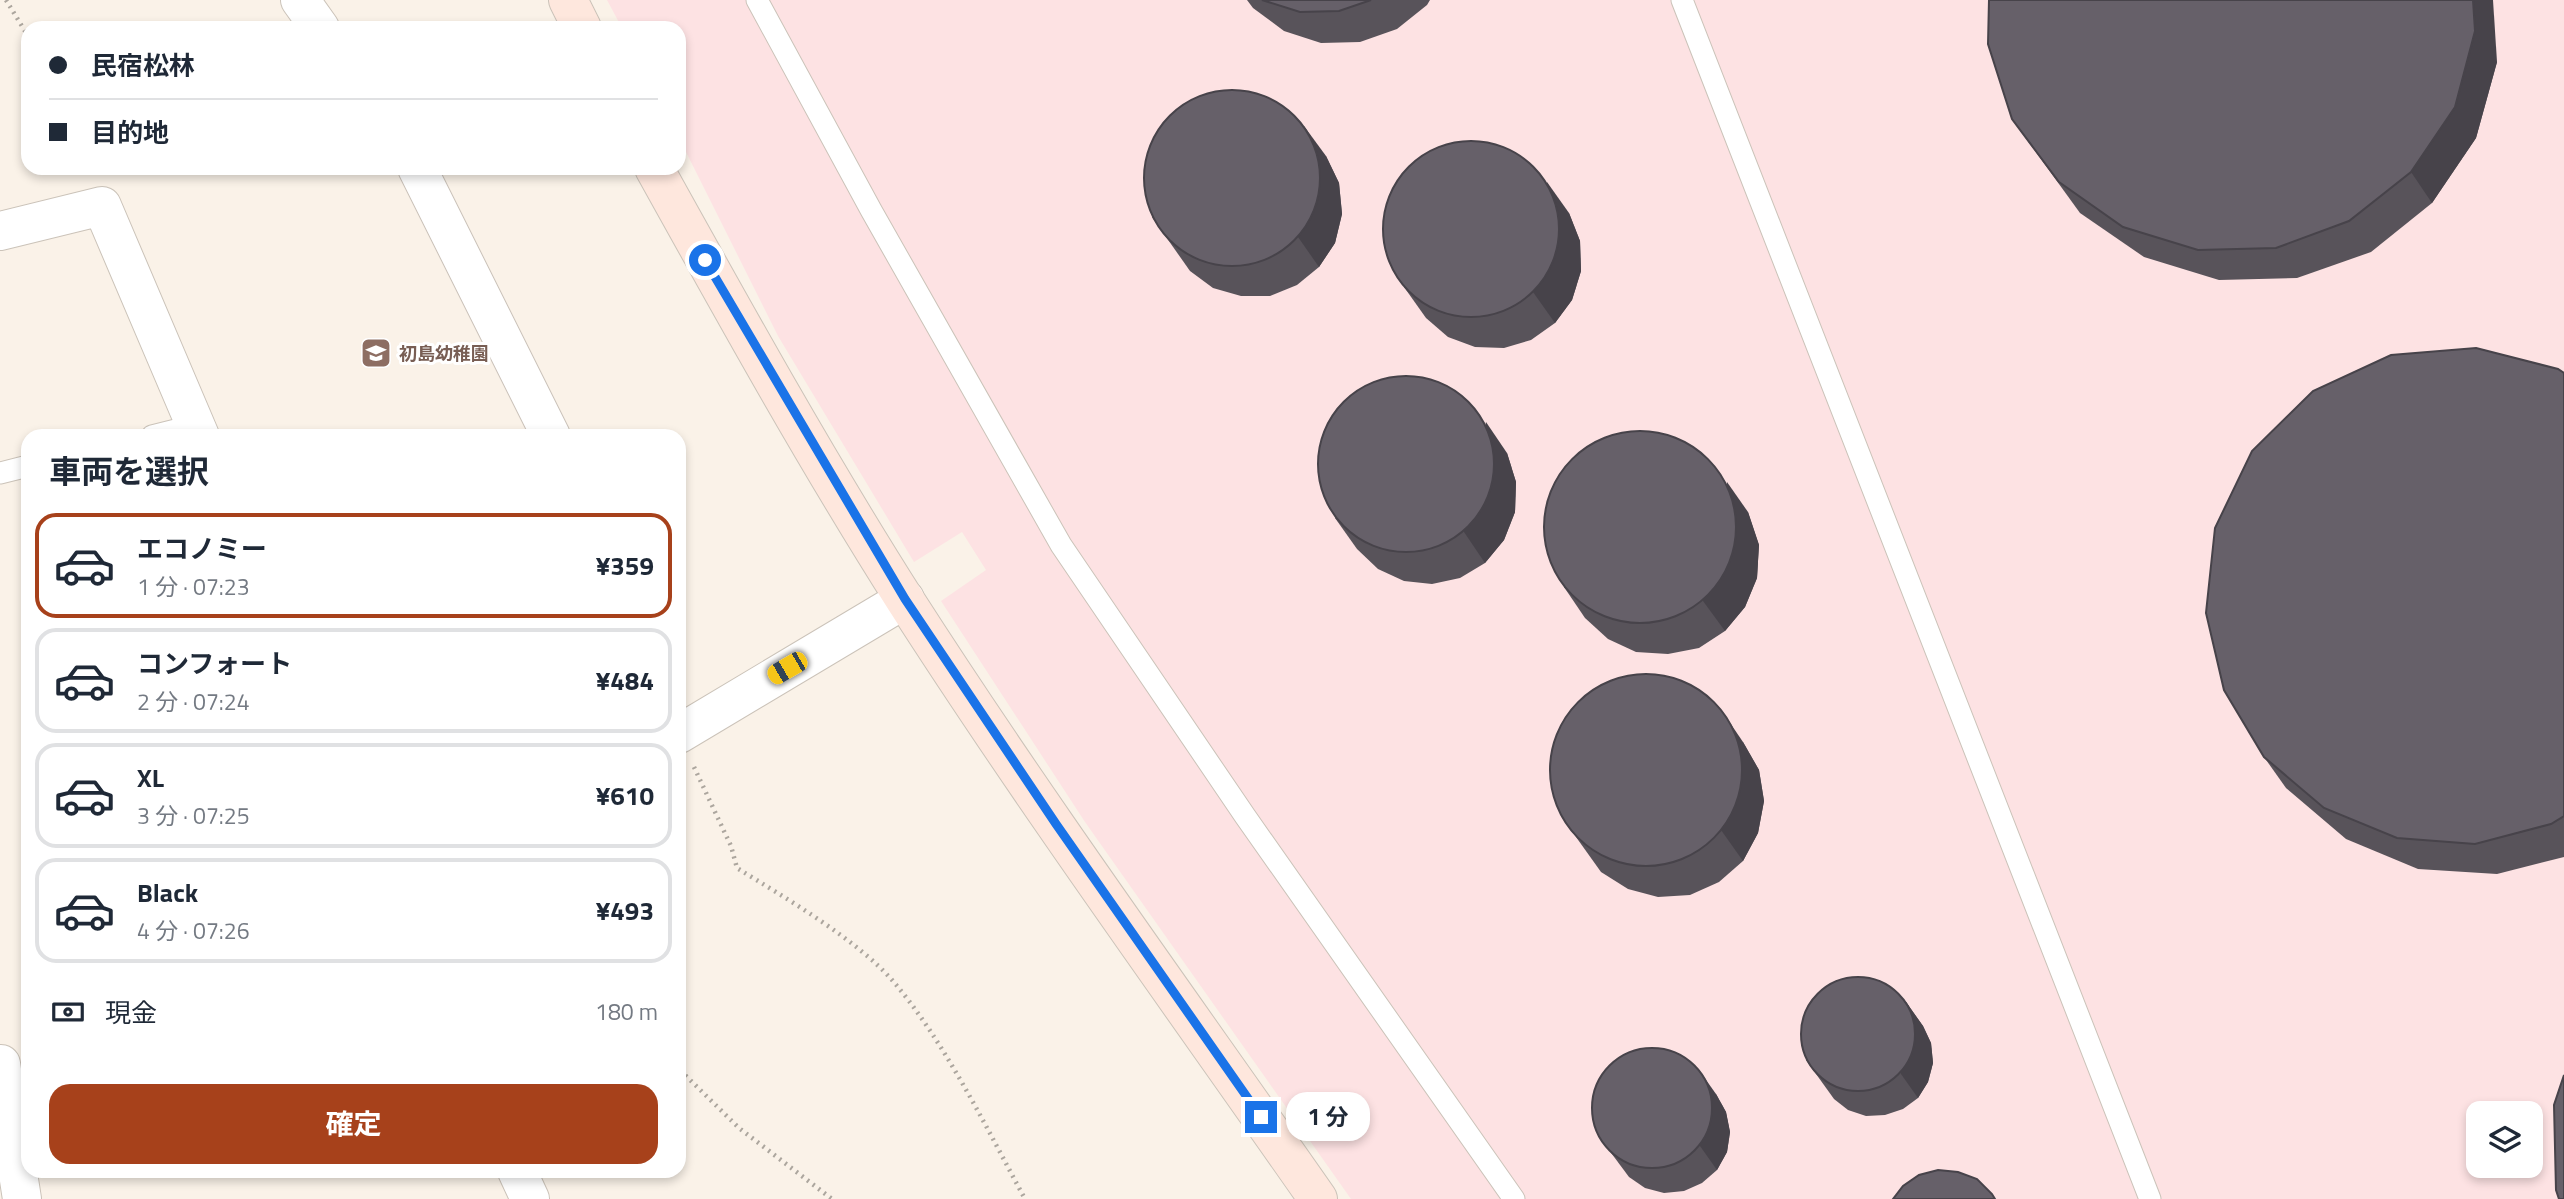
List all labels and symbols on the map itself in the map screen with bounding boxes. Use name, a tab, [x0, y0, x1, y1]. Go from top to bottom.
route start	[689, 244, 721, 276]
school or university icon: 初島幼稚園	[359, 336, 393, 370]
place label: 初島幼稚園	[399, 340, 489, 367]
car	[764, 648, 811, 688]
callout: 1 分	[1286, 1092, 1370, 1142]
route end	[1245, 1101, 1277, 1133]

